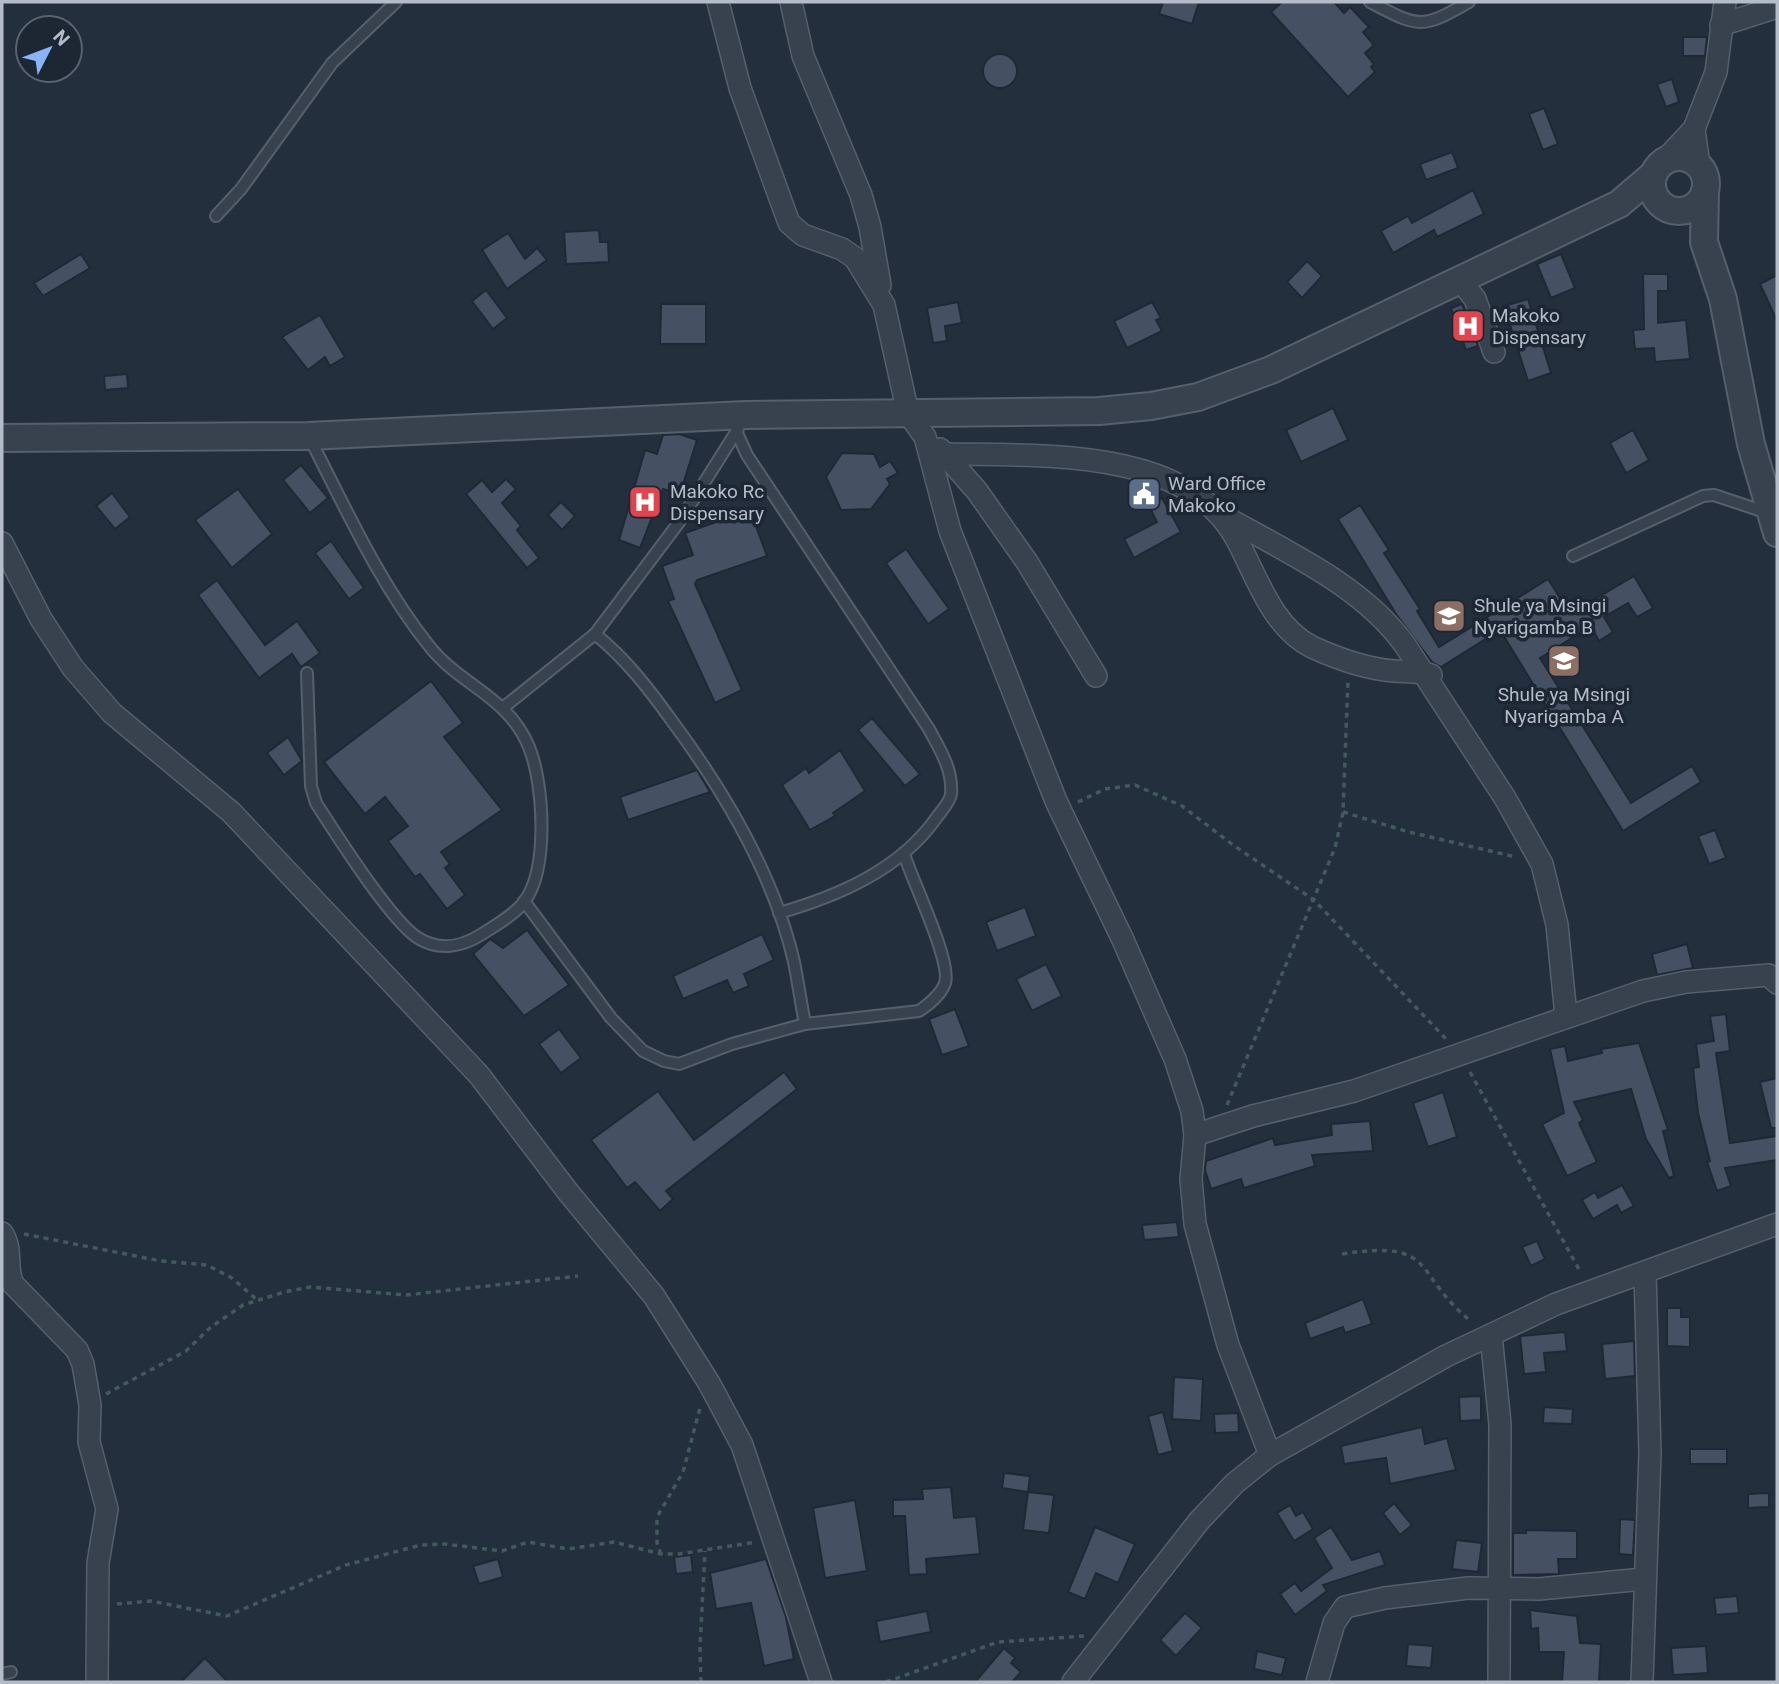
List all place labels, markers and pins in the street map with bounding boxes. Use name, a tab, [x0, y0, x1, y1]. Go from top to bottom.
place label: Makoko Dispensary	[1492, 304, 1586, 349]
hospital icon: Makoko Dispensary	[1449, 307, 1487, 345]
place label: Ward Office Makoko	[1168, 472, 1266, 517]
public building icon: Ward Office Makoko	[1125, 475, 1163, 513]
place label: Makoko Rc Dispensary	[670, 480, 764, 525]
hospital icon: Makoko Rc Dispensary	[626, 483, 664, 521]
place label: Shule ya Msingi Nyarigamba B	[1474, 594, 1606, 639]
school or university icon: Shule ya Msingi Nyarigamba B	[1430, 597, 1468, 635]
school or university icon: Shule ya Msingi Nyarigamba A	[1545, 642, 1583, 680]
place label: Shule ya Msingi Nyarigamba A	[1498, 683, 1630, 728]

